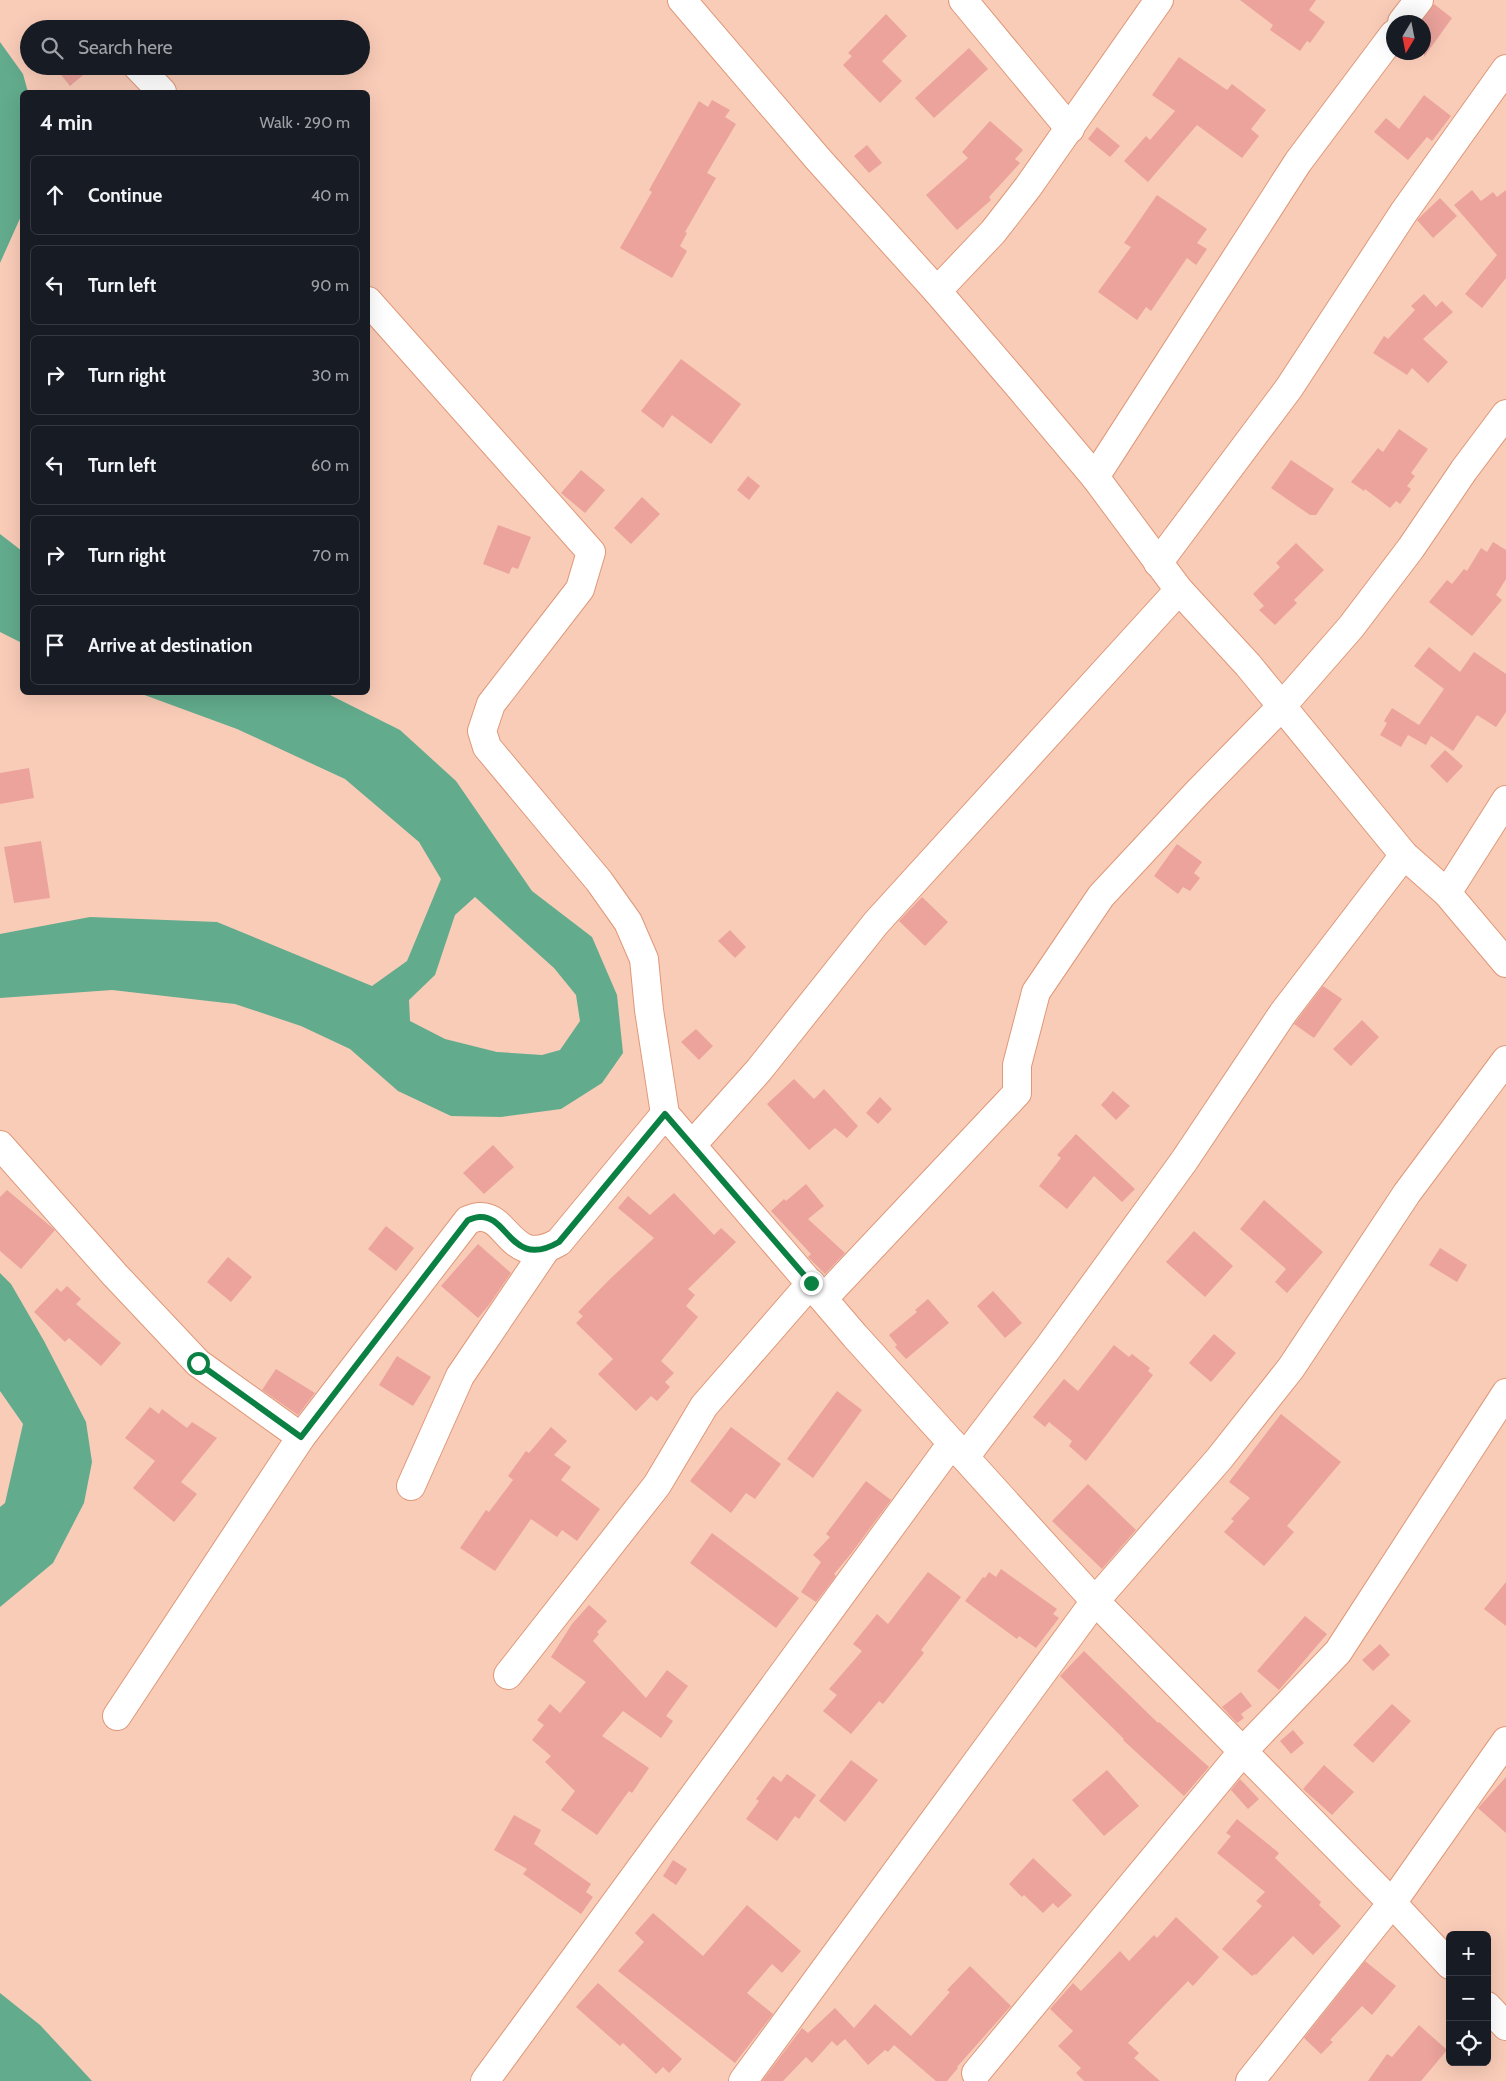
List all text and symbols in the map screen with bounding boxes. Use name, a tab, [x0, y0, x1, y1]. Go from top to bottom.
north arrow	[1386, 15, 1431, 60]
search box	[20, 20, 370, 75]
icon: search	[38, 34, 66, 62]
text: Search here	[78, 36, 172, 59]
text: 4 min	[40, 110, 93, 135]
text: Walk · 290 m	[260, 113, 350, 132]
icon: ahead	[41, 181, 69, 209]
text: Continue	[88, 184, 162, 207]
text: 40 m	[311, 186, 349, 205]
icon: left	[41, 271, 69, 299]
text: Turn left	[88, 274, 156, 297]
text: 90 m	[311, 276, 349, 295]
icon: right	[41, 361, 69, 389]
text: Turn right	[88, 364, 166, 387]
text: 30 m	[312, 366, 349, 385]
icon: left	[41, 451, 69, 479]
text: Turn left	[88, 454, 156, 477]
text: 60 m	[311, 456, 349, 475]
icon: right	[41, 541, 69, 569]
text: Turn right	[88, 544, 166, 567]
text: 70 m	[312, 546, 349, 565]
icon: arrive	[41, 631, 69, 659]
text: Arrive at destination	[88, 634, 252, 657]
route end	[800, 1272, 823, 1295]
route start	[187, 1352, 210, 1375]
map controls	[1446, 1931, 1491, 2066]
button: +	[1446, 1931, 1491, 1976]
button: −	[1446, 1976, 1491, 2021]
button: locate	[1446, 2021, 1491, 2066]

